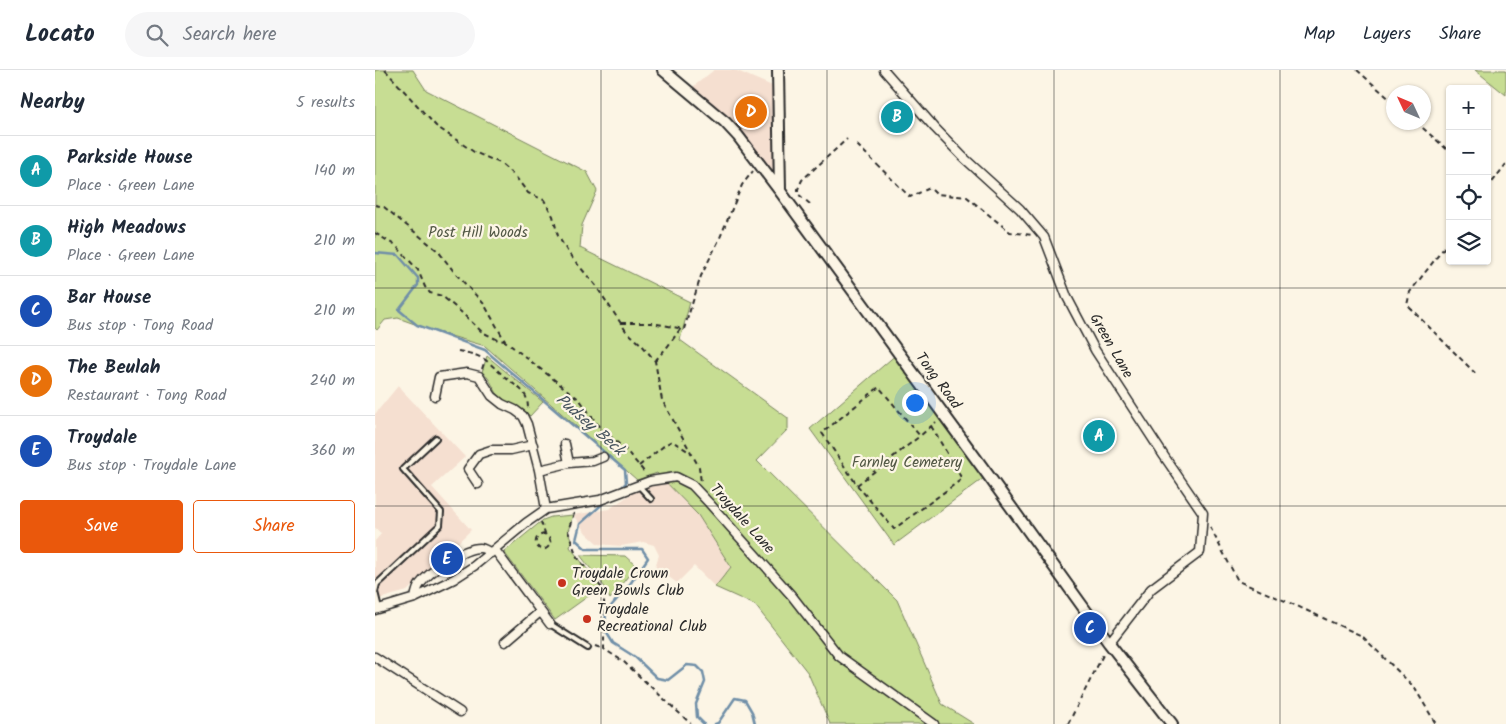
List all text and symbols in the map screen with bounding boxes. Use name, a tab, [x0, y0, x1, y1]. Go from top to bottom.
search box	[125, 12, 475, 57]
text: Locato	[25, 15, 95, 54]
text: Search here	[183, 20, 276, 50]
text: Map	[1304, 20, 1335, 49]
text: Layers	[1363, 20, 1411, 49]
text: Share	[1439, 20, 1481, 49]
icon: search	[143, 21, 171, 49]
north arrow	[1386, 85, 1431, 130]
map controls	[1446, 85, 1491, 265]
button: +	[1446, 85, 1491, 130]
text: Nearby	[20, 86, 85, 119]
text: 5 results	[296, 90, 355, 115]
pin: D	[735, 93, 767, 131]
pin: B	[881, 98, 913, 136]
button: −	[1446, 130, 1491, 175]
text: Parkside House	[67, 143, 192, 173]
text: A	[31, 158, 41, 183]
text: 140 m	[314, 158, 355, 183]
text: Place · Green Lane	[67, 173, 194, 198]
button: locate	[1446, 175, 1491, 220]
text: High Meadows	[67, 213, 186, 243]
button: layers	[1446, 220, 1491, 265]
park label: Post Hill Woods	[428, 221, 528, 245]
text: B	[31, 228, 41, 253]
text: 210 m	[314, 228, 355, 253]
text: Place · Green Lane	[67, 243, 194, 268]
text: Bar House	[67, 283, 151, 313]
text: C	[31, 298, 41, 323]
text: 210 m	[314, 298, 355, 323]
street label: Green Lane	[1083, 309, 1139, 383]
text: Bus stop · Tong Road	[67, 313, 213, 338]
street label: Tong Road	[909, 347, 967, 415]
text: The Beulah	[67, 353, 160, 383]
text: D	[31, 368, 41, 393]
text: 240 m	[310, 368, 355, 393]
text: Restaurant · Tong Road	[67, 383, 226, 408]
water label: Pudsey Beck	[550, 388, 632, 464]
your location	[902, 390, 928, 416]
pin: A	[1083, 417, 1115, 455]
text: Troydale	[67, 423, 137, 453]
text: E	[32, 438, 40, 463]
text: 360 m	[310, 438, 355, 463]
park label: Farnley Cemetery	[852, 451, 963, 475]
text: Bus stop · Troydale Lane	[67, 453, 236, 478]
street label: Troydale Lane	[704, 478, 780, 560]
button: Save	[20, 500, 183, 553]
button: Share	[193, 500, 355, 553]
pin: E	[431, 540, 463, 578]
place label: Troydale Crown Green Bowls Club	[572, 562, 684, 603]
marker: Troydale Crown Green Bowls Club	[556, 577, 568, 589]
place label: Troydale Recreational Club	[597, 598, 707, 639]
pin: C	[1074, 609, 1106, 647]
marker: Troydale Recreational Club	[581, 613, 593, 625]

